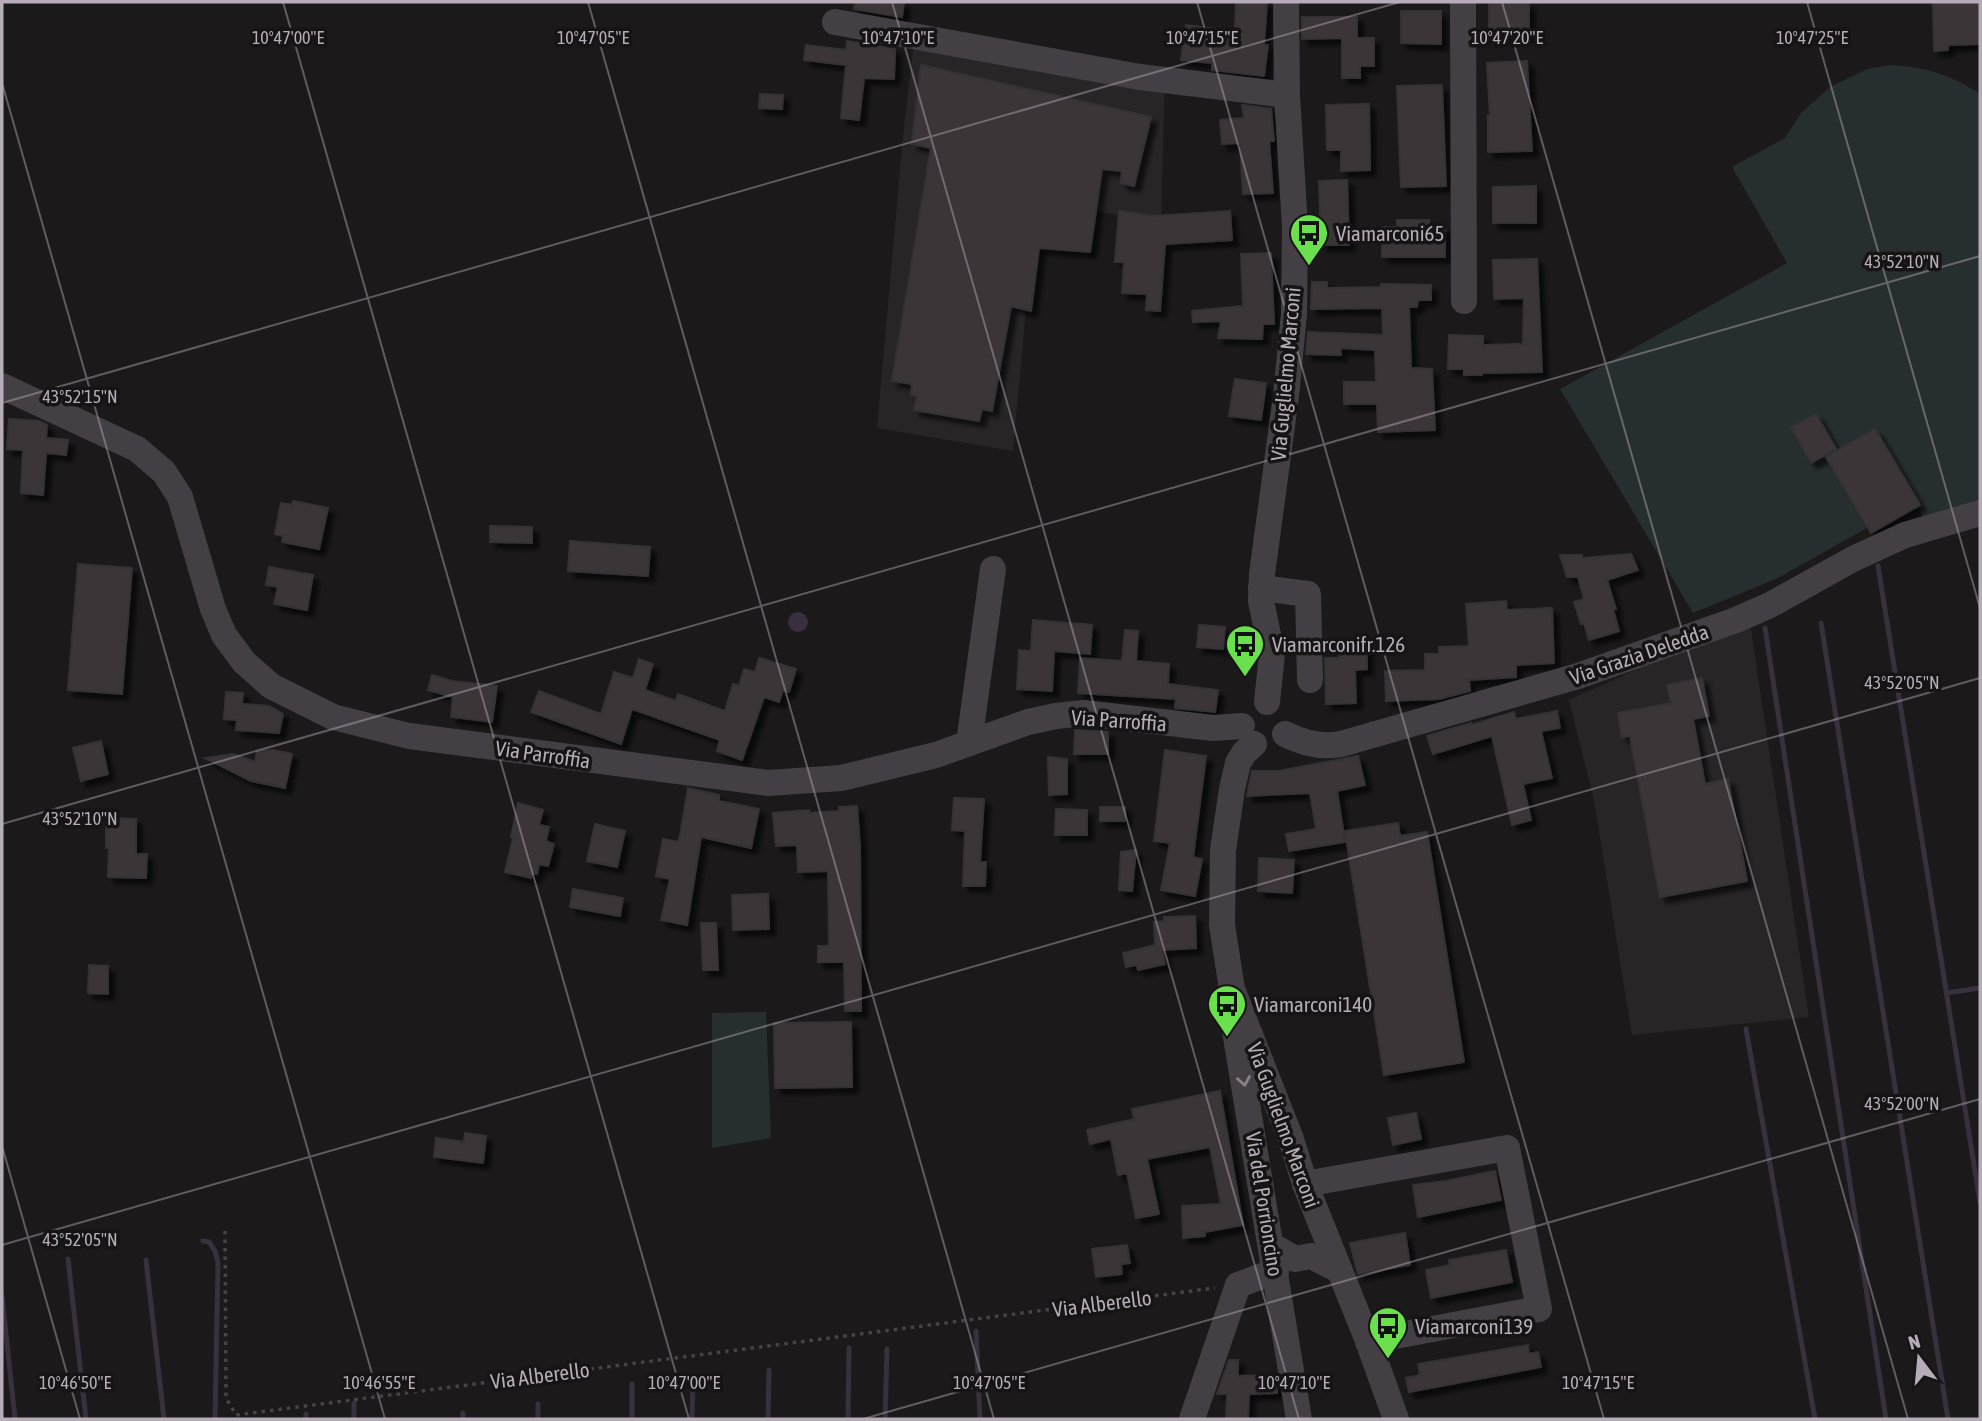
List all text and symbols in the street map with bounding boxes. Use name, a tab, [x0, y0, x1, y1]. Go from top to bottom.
text: 10°47'00"E	[252, 27, 324, 48]
text: 10°47'05"E	[557, 27, 629, 48]
text: 10°47'10"E	[862, 27, 934, 48]
text: 10°47'15"E	[1166, 27, 1238, 48]
text: 10°47'20"E	[1471, 27, 1543, 48]
text: 10°47'25"E	[1776, 27, 1848, 48]
bus stop icon: Viamarconi65	[1288, 212, 1330, 267]
place label: Viamarconi65	[1336, 221, 1444, 245]
text: 43°52'10"N	[1864, 251, 1940, 272]
street label: Via Guglielmo Marconi	[1265, 286, 1305, 462]
text: 43°52'15"N	[42, 386, 118, 407]
street label: Via Grazia Deledda	[1566, 619, 1712, 689]
bus stop icon: Viamarconifr.126	[1224, 623, 1266, 678]
place label: Viamarconifr.126	[1272, 632, 1405, 656]
text: 43°52'05"N	[1864, 672, 1940, 693]
street label: Via Parroffia	[1070, 705, 1168, 735]
street label: Via Parroffia	[494, 735, 592, 773]
text: 43°52'10"N	[42, 808, 118, 829]
bus stop icon: Viamarconi140	[1206, 983, 1248, 1038]
place label: Viamarconi140	[1254, 992, 1372, 1016]
street label: Via Guglielmo Marconi	[1243, 1039, 1325, 1211]
one-way arrow	[1236, 1075, 1251, 1087]
text: 43°52'00"N	[1864, 1093, 1940, 1114]
street label: Via del Porrioncino	[1242, 1130, 1288, 1278]
text: 43°52'05"N	[42, 1229, 118, 1250]
street label: Via Alberello	[1051, 1285, 1153, 1321]
bus stop icon: Viamarconi139	[1367, 1305, 1409, 1360]
place label: Viamarconi139	[1415, 1314, 1533, 1338]
north arrow	[1884, 1323, 1954, 1393]
text: N	[1906, 1330, 1923, 1354]
street label: Via Alberello	[489, 1357, 591, 1393]
text: 10°46'50"E	[39, 1372, 111, 1393]
text: 10°46'55"E	[343, 1372, 415, 1393]
text: 10°47'00"E	[648, 1372, 720, 1393]
text: 10°47'05"E	[953, 1372, 1025, 1393]
text: 10°47'10"E	[1258, 1372, 1330, 1393]
text: 10°47'15"E	[1562, 1372, 1634, 1393]

